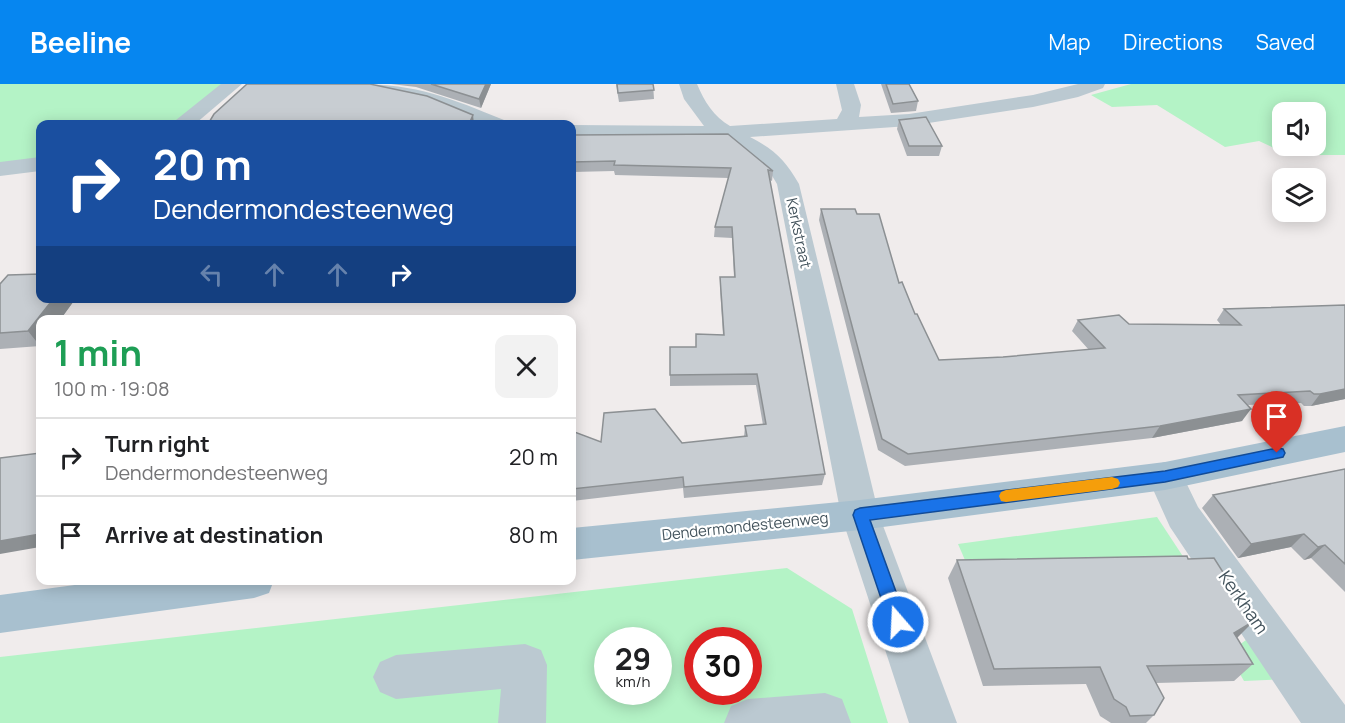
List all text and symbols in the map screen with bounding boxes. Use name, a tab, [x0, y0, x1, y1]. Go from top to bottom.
text: Beeline	[30, 23, 131, 61]
text: Map	[1049, 28, 1090, 56]
text: Directions	[1123, 28, 1223, 56]
text: Saved	[1256, 28, 1315, 56]
map controls	[1272, 102, 1326, 222]
button: sound	[1272, 102, 1326, 156]
text: 20 m	[153, 135, 252, 193]
icon: right	[54, 144, 132, 222]
button: layers	[1272, 168, 1326, 222]
text: Dendermondesteenweg	[153, 190, 454, 227]
street label: Kerkstraat	[781, 196, 817, 270]
icon: left	[195, 258, 228, 291]
icon: ahead	[258, 258, 291, 291]
icon: ahead	[321, 258, 354, 291]
icon: right	[384, 258, 417, 291]
text: 1 min	[54, 328, 142, 377]
button: close	[495, 335, 558, 398]
text: 100 m · 19:08	[54, 375, 170, 402]
pin	[1251, 391, 1302, 453]
icon: arrive	[1260, 400, 1293, 433]
text: Turn right	[105, 429, 210, 459]
icon: right	[54, 441, 87, 474]
text: 20 m	[509, 442, 558, 472]
text: Dendermondesteenweg	[105, 459, 328, 486]
street label: Dendermondesteenweg	[661, 507, 829, 545]
icon: arrive	[54, 519, 87, 552]
text: Arrive at destination	[105, 520, 323, 550]
text: 80 m	[509, 520, 558, 550]
street label: Kerkham	[1214, 566, 1274, 638]
position arrow	[866, 590, 930, 654]
speed limit sign: 30	[684, 627, 762, 705]
text: 29	[615, 638, 651, 679]
text: km/h	[616, 671, 650, 692]

